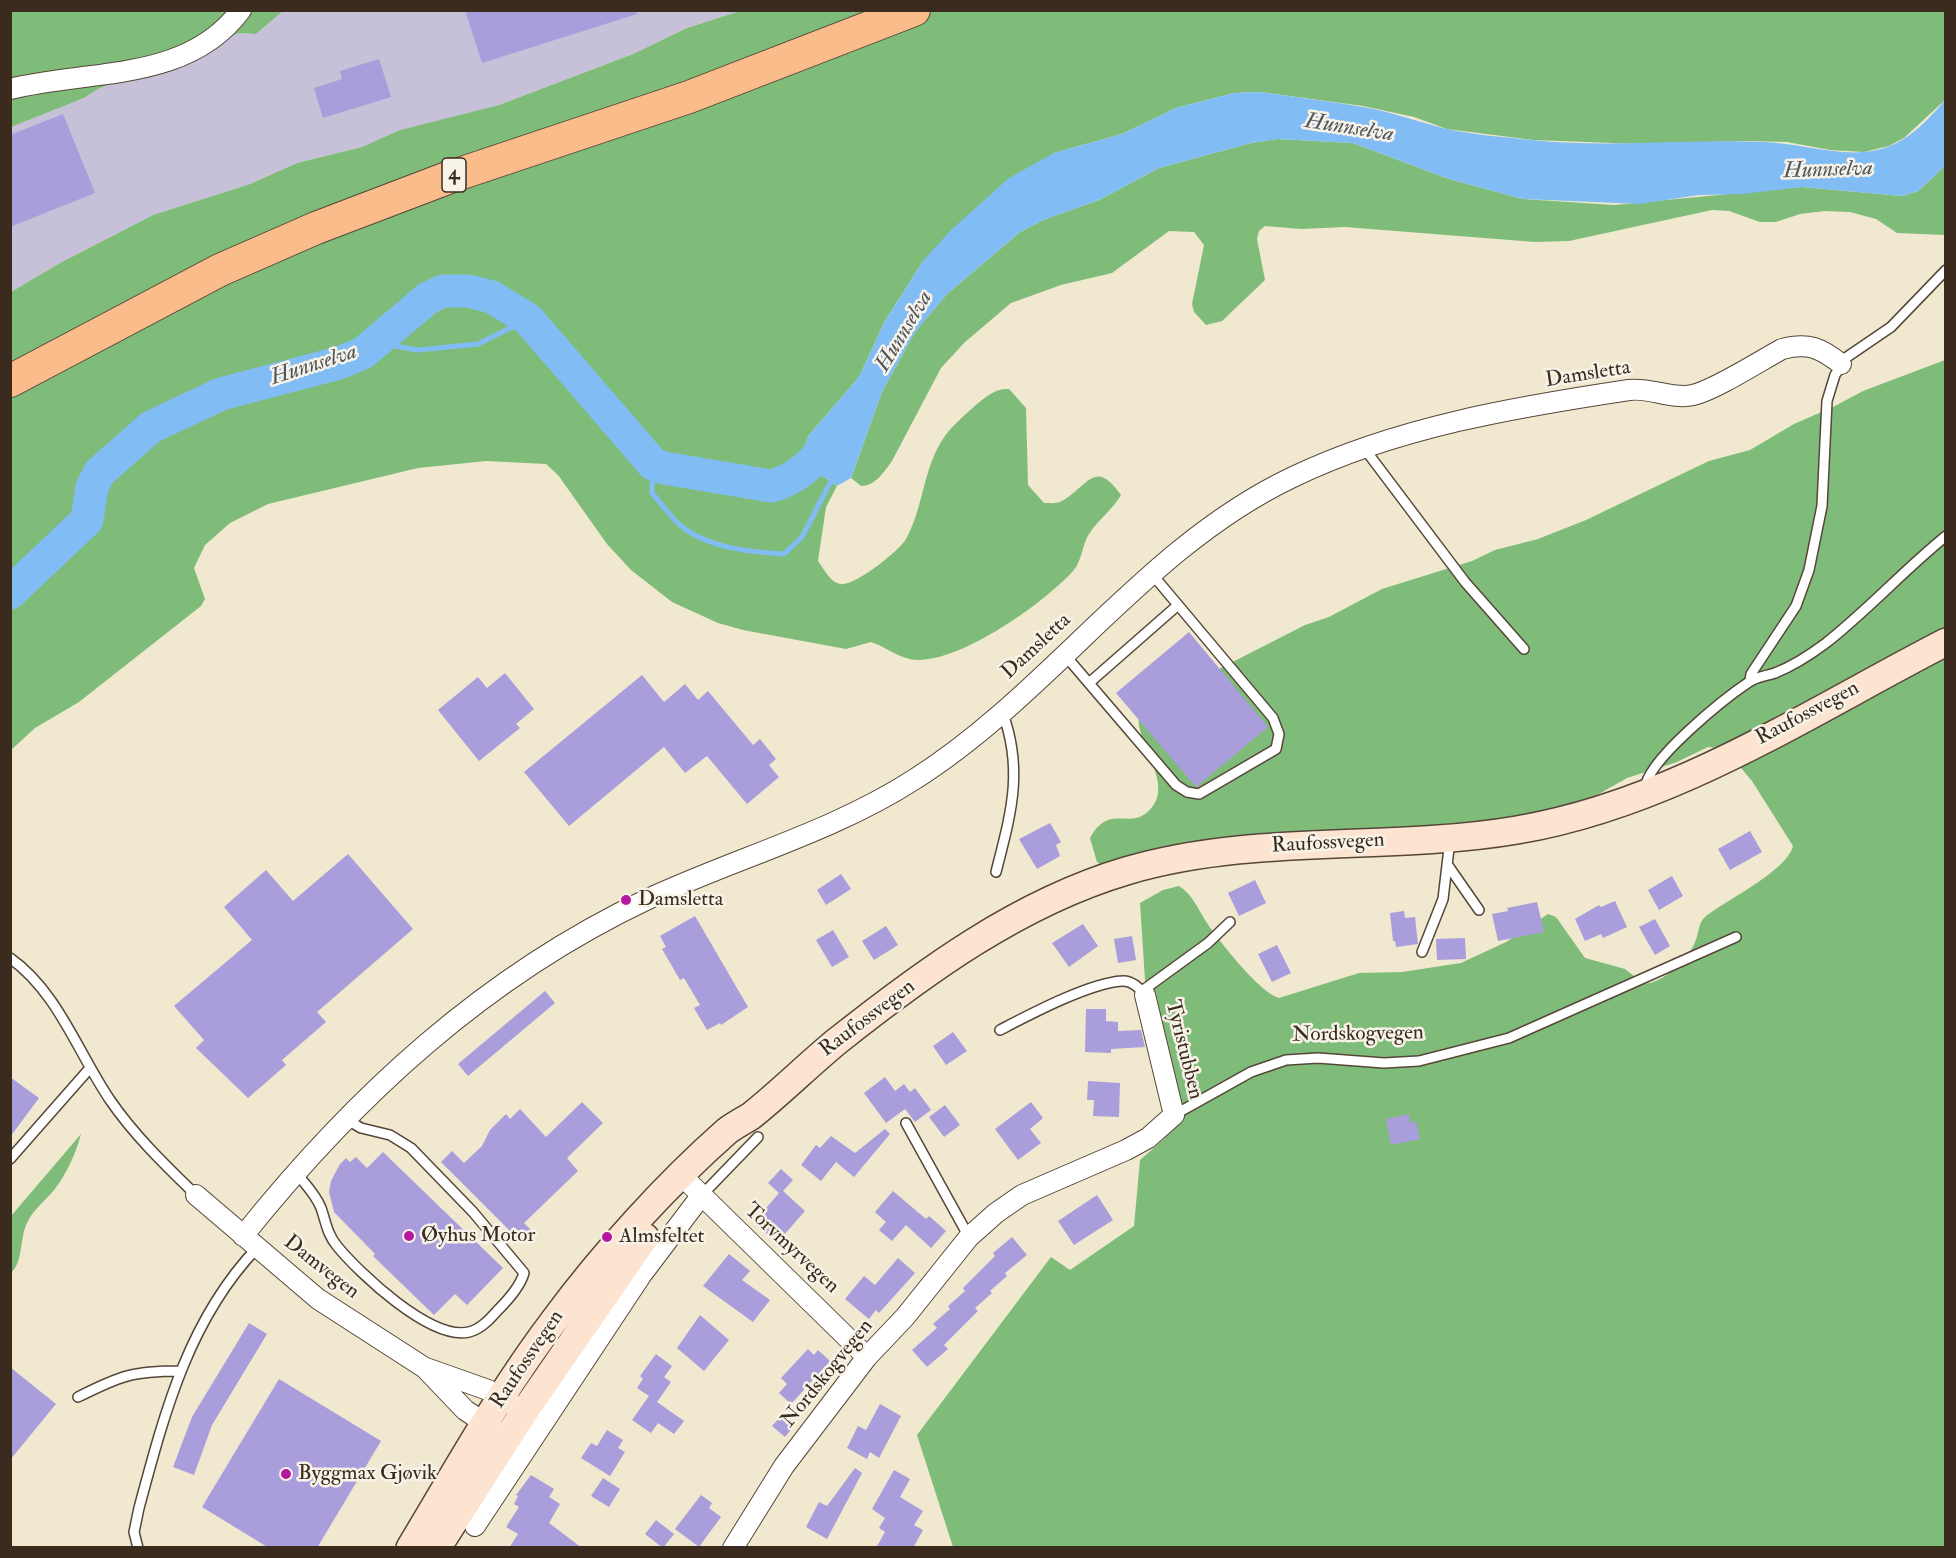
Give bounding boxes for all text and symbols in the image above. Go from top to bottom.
water label: Hunnselva [1303,109,1395,149]
water label: Hunnselva [1783,156,1873,186]
road number: 4 [442,158,466,192]
water label: Hunnselva [871,287,939,377]
water label: Hunnselva [267,340,361,392]
street label: Damsletta [1544,356,1632,394]
street label: Damsletta [997,609,1077,685]
street label: Raufossvegen [1752,676,1864,752]
street label: Raufossvegen [1271,828,1385,860]
place label: Damsletta [638,887,723,913]
marker: Damsletta [619,893,633,907]
street label: Raufossvegen [815,975,921,1063]
street label: Tyristubben [1159,998,1207,1102]
street label: Nordskogvegen [1292,1021,1424,1049]
street label: Torvmyrvegen [738,1199,844,1299]
place label: Øyhus Motor [421,1223,535,1249]
place label: Almsfeltet [619,1224,704,1250]
marker: Øyhus Motor [402,1229,416,1243]
marker: Almsfeltet [600,1230,614,1244]
street label: Damvegen [278,1231,364,1305]
street label: Raufossvegen [486,1306,570,1414]
street label: Nordskogvegen [777,1315,879,1433]
place label: Byggmax Gjøvik [298,1461,437,1487]
marker: Byggmax Gjøvik [279,1467,293,1481]

